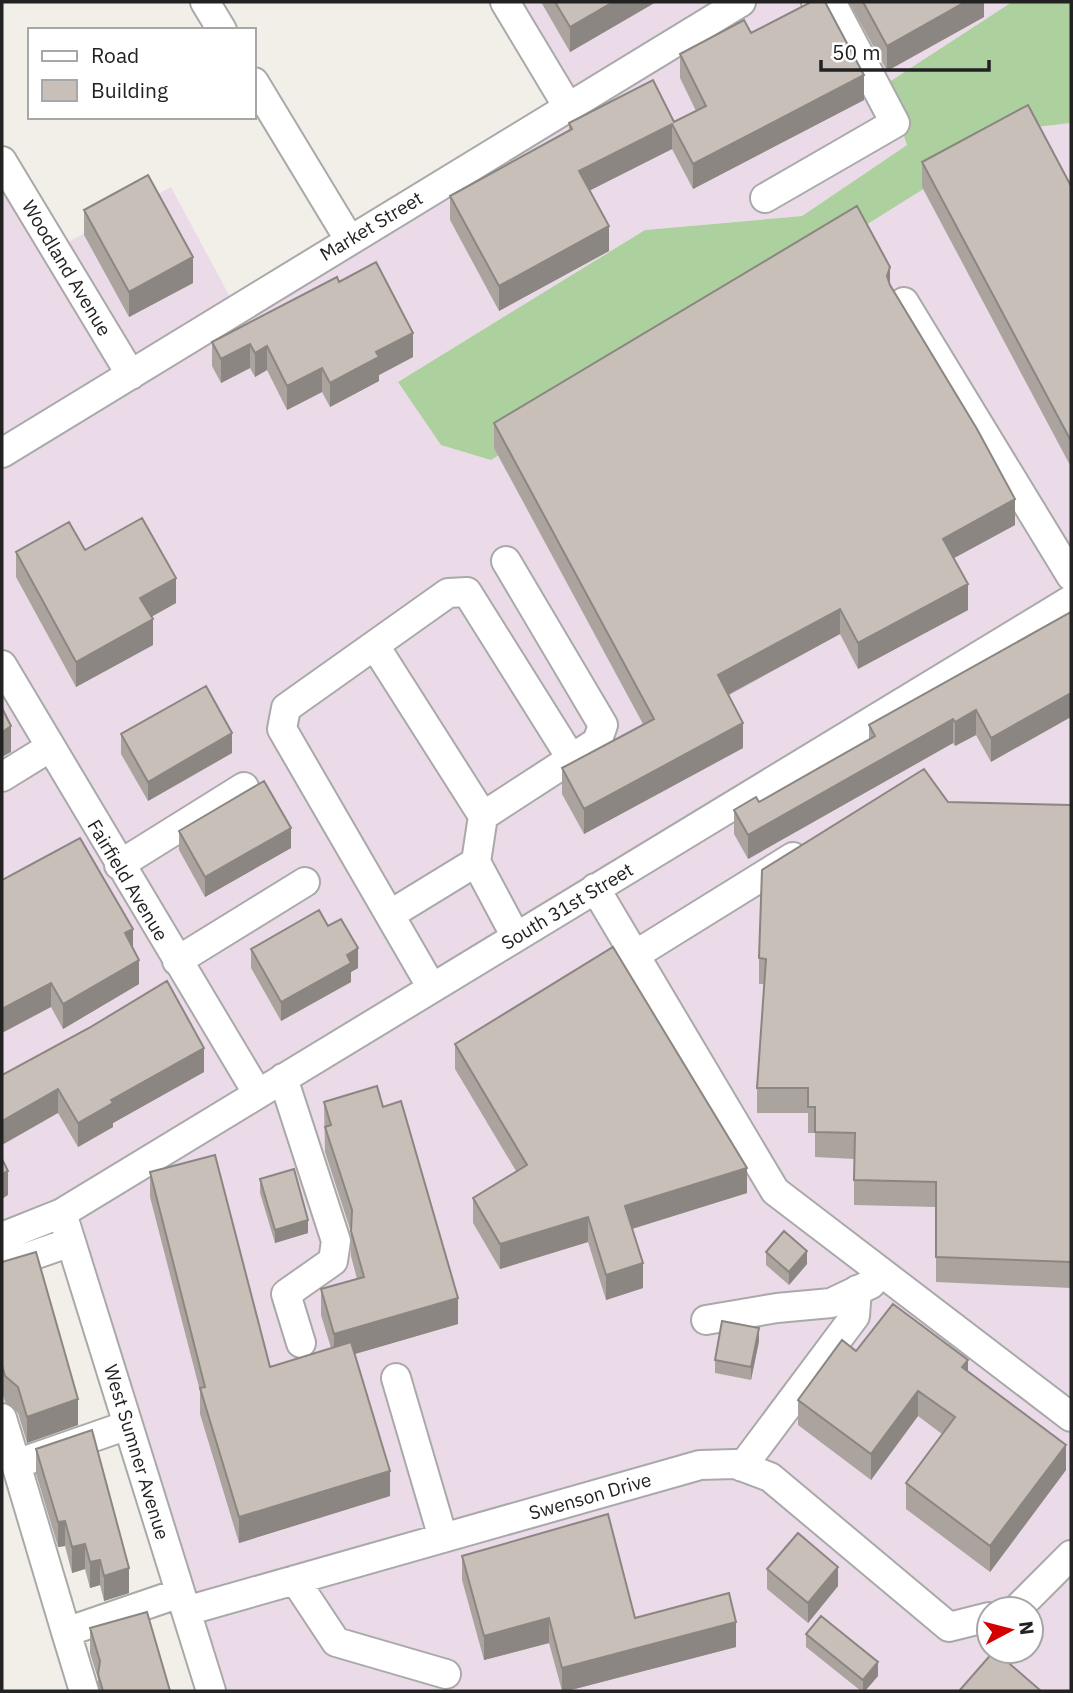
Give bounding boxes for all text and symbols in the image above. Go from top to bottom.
legend [28,28,256,119]
scale bar [821,28,989,72]
text: 50 m [832,38,881,66]
text: Road [91,41,139,69]
text: Building [91,76,168,104]
street label: Market Street [315,186,427,266]
street label: Woodland Avenue [17,196,117,340]
street label: Fairfield Avenue [82,815,174,945]
street label: South 31st Street [497,857,637,955]
street label: West Sumner Avenue [99,1362,175,1542]
street label: Swenson Drive [526,1467,654,1525]
north arrow [975,1595,1045,1665]
text: N [1014,1620,1040,1636]

